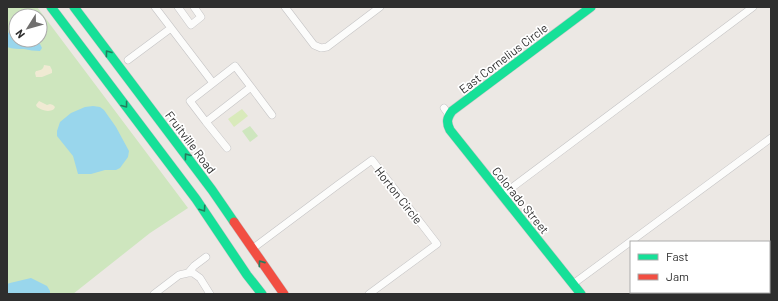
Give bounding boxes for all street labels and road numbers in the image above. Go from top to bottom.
street label: East Cornelius Circle [456,20,550,96]
street label: Fruitville Road [163,108,219,176]
street label: Horton Circle [372,164,426,226]
street label: Colorado Street [490,164,552,236]

